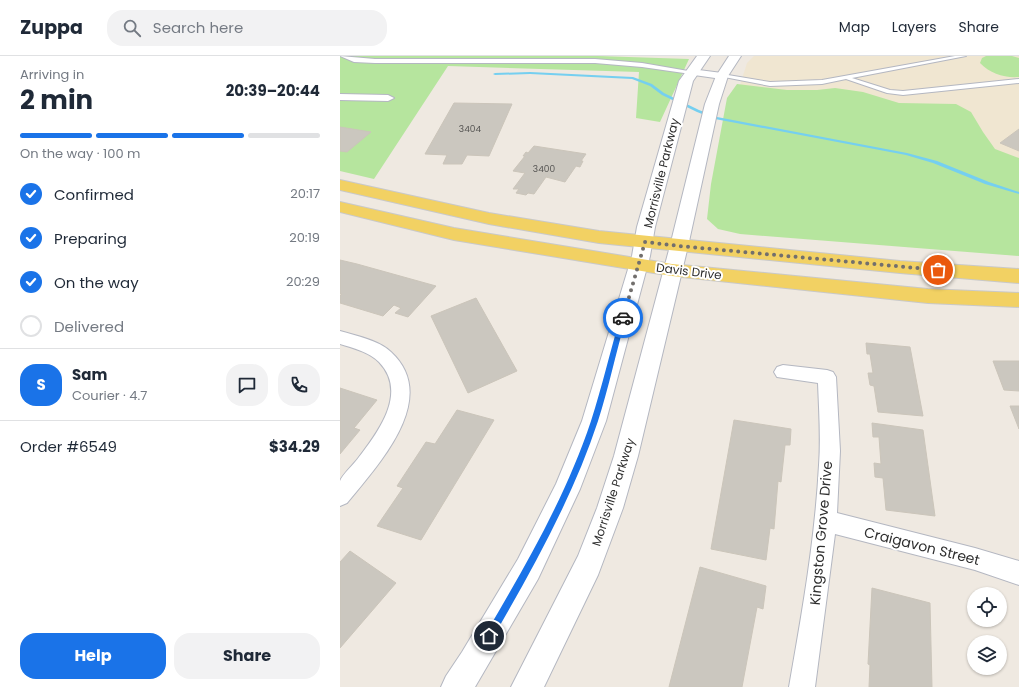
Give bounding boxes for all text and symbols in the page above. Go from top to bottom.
search box [107,10,387,46]
text: Zuppa [20,14,83,41]
icon: search [121,17,143,39]
text: Search here [153,17,243,38]
text: Map [839,17,870,37]
text: Layers [892,17,936,37]
text: Share [958,17,999,37]
text: Arriving in [20,65,84,84]
text: 20:39–20:44 [226,80,320,101]
text: 2 min [20,82,93,118]
street label: Morrisville Parkway [639,116,683,230]
house number: 3404 [459,123,481,135]
text: On the way · 100 m [20,144,140,163]
house number: 3400 [533,163,555,175]
icon: check [20,183,42,205]
text: Confirmed [54,184,134,205]
text: 20:17 [290,184,320,203]
icon: check [20,227,42,249]
text: Preparing [54,228,127,249]
text: 20:19 [289,228,320,247]
pin [921,253,955,287]
street label: Davis Drive [655,259,723,283]
icon: bag [927,259,949,281]
icon: check [20,271,42,293]
text: On the way [54,272,139,293]
text: 20:29 [286,272,320,291]
courier [603,298,643,338]
icon: car [612,307,634,329]
text: Delivered [54,316,124,337]
text: Sam [72,364,107,385]
button: chat [226,364,268,406]
button: phone [278,364,320,406]
text: S [36,374,46,395]
text: Courier · 4.7 [72,386,147,405]
street label: Morrisville Parkway [587,435,639,548]
text: Order #6549 [20,436,117,457]
text: $34.29 [269,436,320,457]
street label: Kingston Grove Drive [805,460,837,606]
street label: Craigavon Street [862,522,982,570]
map controls [967,587,1007,675]
button: locate [967,587,1007,627]
pin [472,619,506,653]
icon: home [478,625,500,647]
button: Help [20,633,166,679]
button: Share [174,633,320,679]
button: layers [967,635,1007,675]

